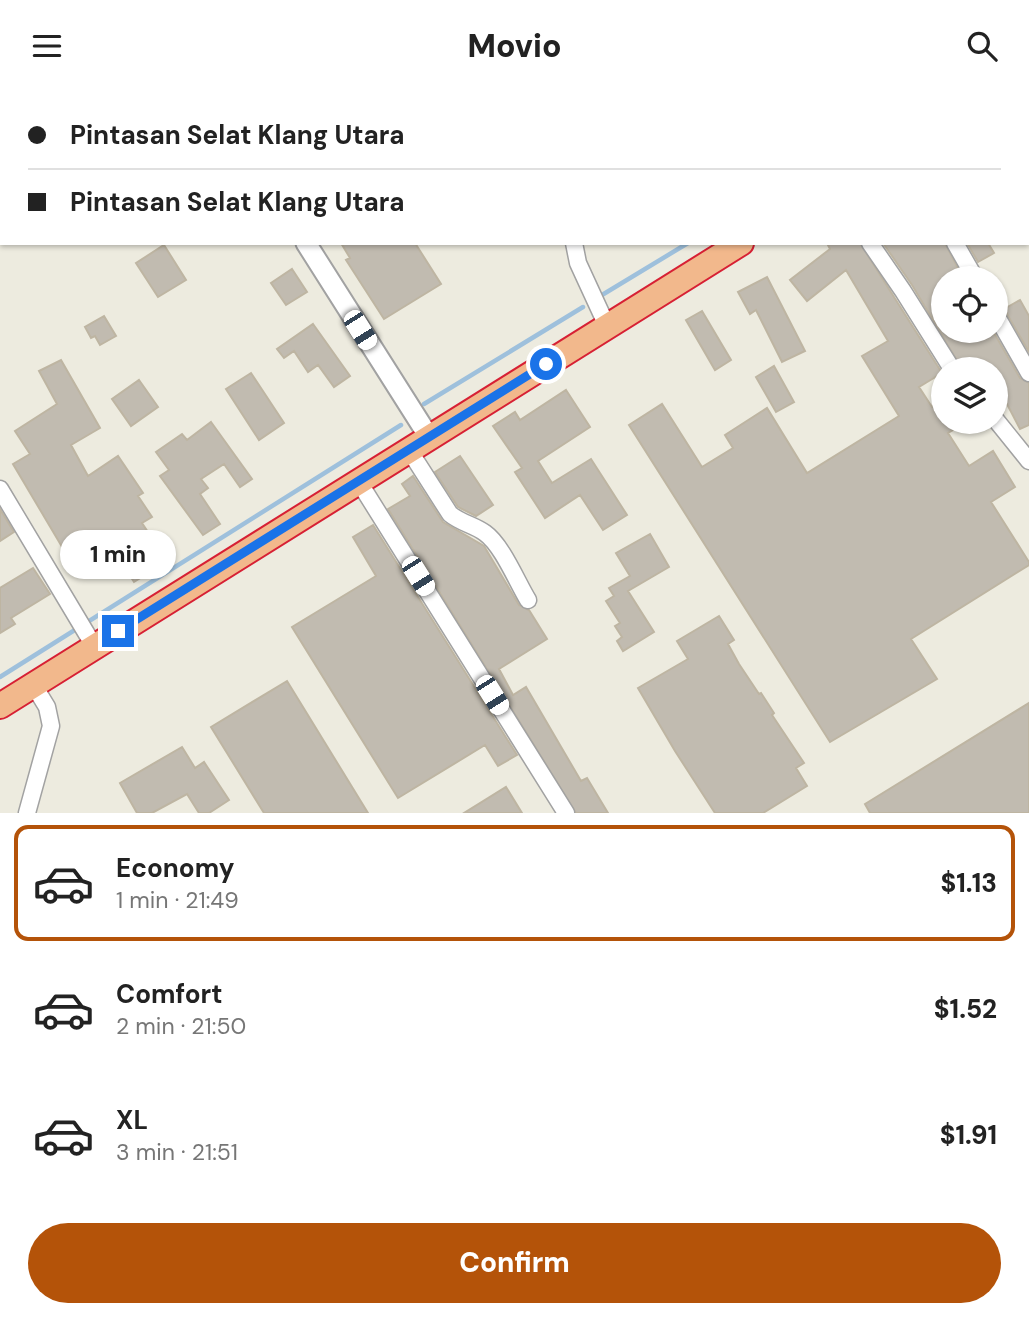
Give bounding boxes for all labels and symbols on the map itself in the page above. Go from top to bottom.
car [340,307,381,353]
route start [530,348,562,380]
callout: 1 min [60,529,176,579]
car [398,553,439,599]
route end [102,615,134,647]
car [472,672,513,718]

